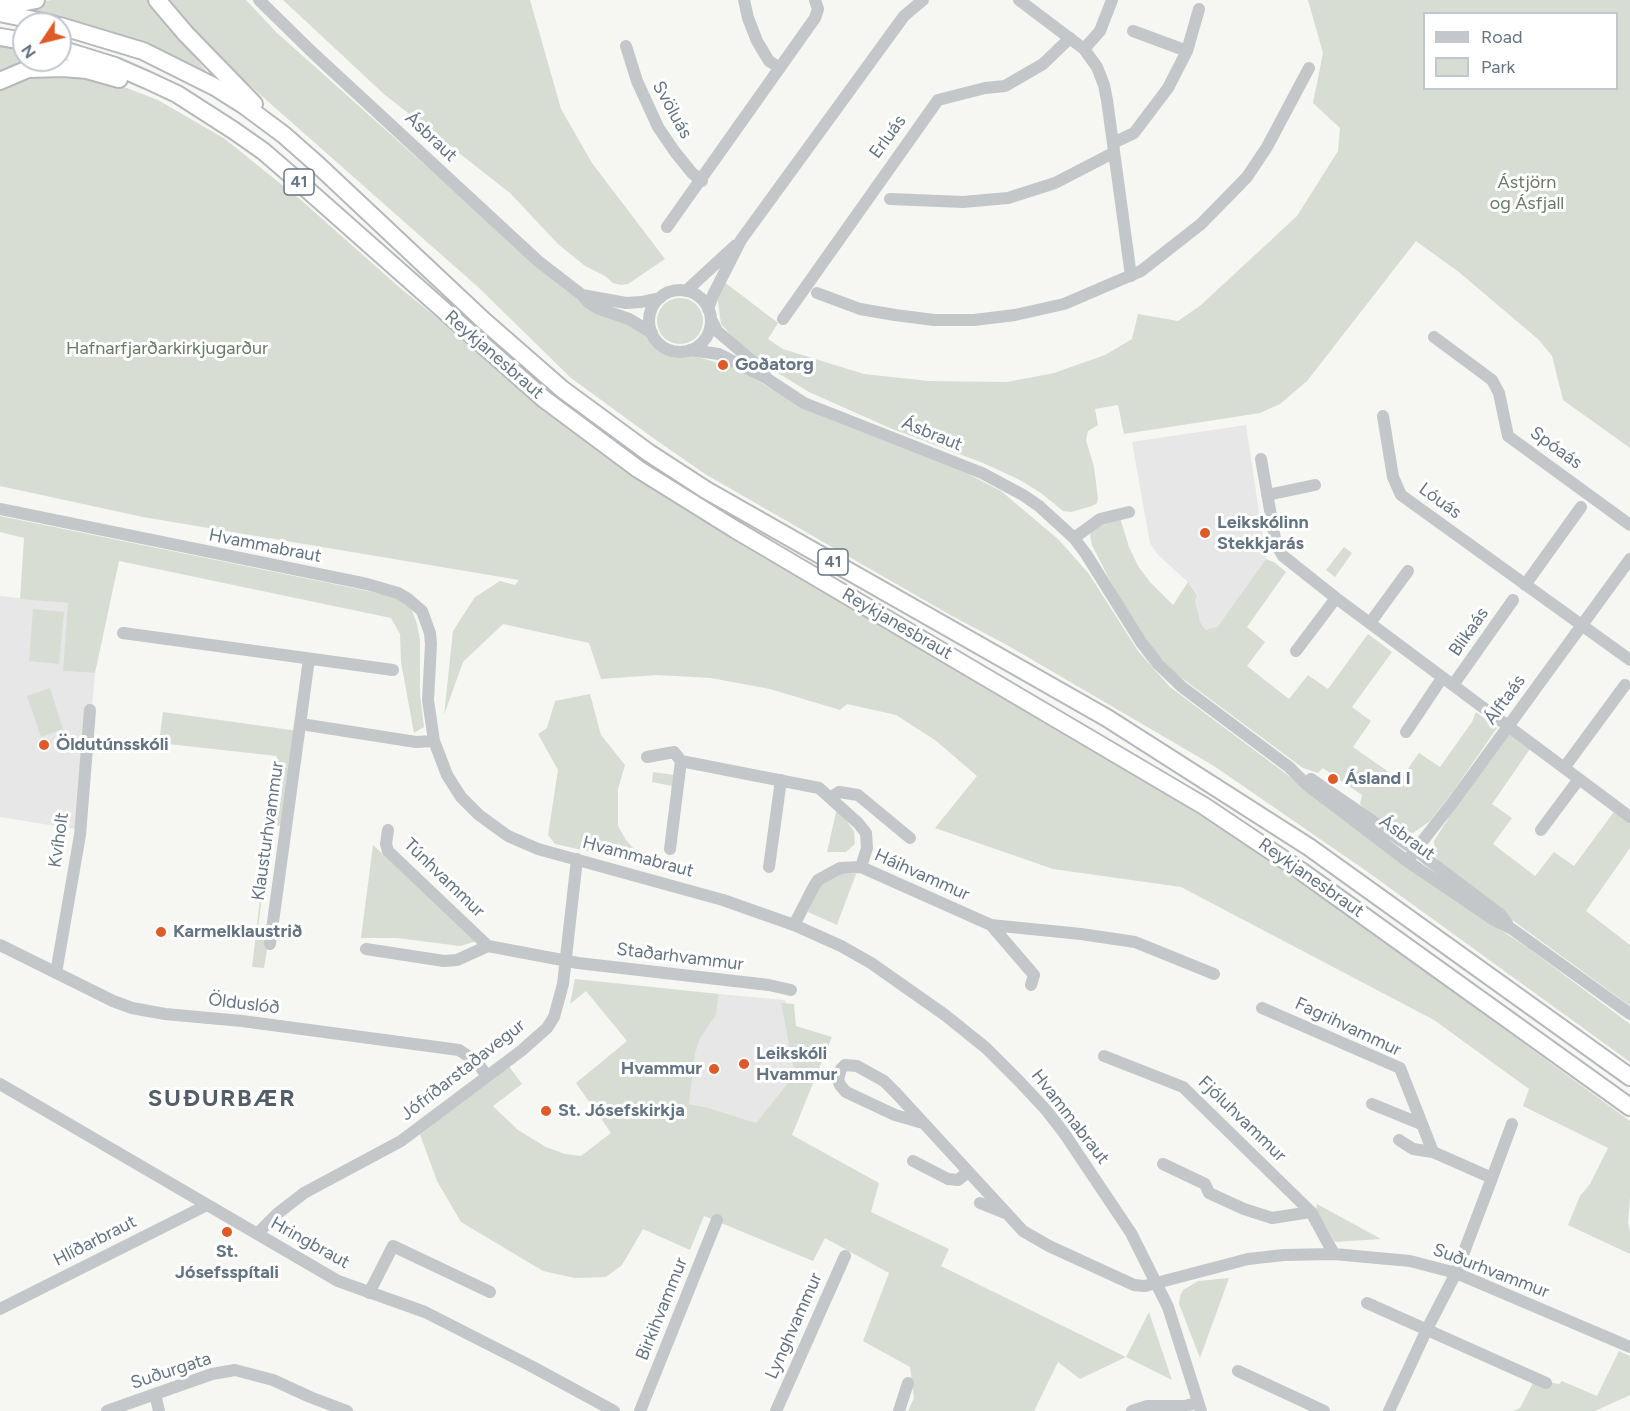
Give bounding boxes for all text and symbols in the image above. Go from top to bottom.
north arrow [12,12,72,72]
legend [1423,12,1618,90]
text: Road [1481,26,1522,48]
text: N [17,41,40,62]
text: Park [1481,56,1515,78]
street label: Svöluás [647,78,697,142]
street label: Ásbraut [401,108,461,166]
street label: Erluás [865,111,911,163]
road number: 41 [284,169,314,195]
park label: Ástjörn og Ásfjall [1490,172,1564,214]
street label: Reykjanesbraut [440,306,548,404]
park label: Hafnarfjarðarkirkjugarður [66,338,268,360]
place label: Goðatorg [735,354,814,376]
marker: Goðatorg [716,358,730,372]
street label: Ásbraut [899,412,965,456]
street label: Spóaás [1526,422,1586,474]
street label: Lóuás [1414,478,1466,524]
place label: Leikskólinn Stekkjarás [1217,512,1309,554]
street label: Hvammabraut [207,524,323,568]
marker: Leikskólinn Stekkjarás [1198,526,1212,540]
road number: 41 [818,549,848,575]
street label: Reykjanesbraut [838,584,956,664]
street label: Blikaás [1445,604,1493,660]
street label: Álftaás [1480,671,1530,729]
place label: Öldutúnsskóli [56,734,169,756]
marker: Öldutúnsskóli [37,738,51,752]
street label: Klausturhvammur [248,760,288,902]
place label: Ásland I [1345,768,1411,790]
marker: Ásland I [1326,772,1340,786]
street label: Kvíholt [44,811,74,869]
street label: Ásbraut [1375,811,1439,865]
street label: Hvammabraut [580,832,696,882]
street label: Túnhvammur [399,834,489,922]
street label: Reykjanesbraut [1254,834,1368,922]
street label: Háihvammur [871,844,973,906]
place label: Karmelklaustrið [173,921,302,943]
marker: Karmelklaustrið [154,925,168,939]
street label: Staðarhvammur [615,938,745,976]
street label: Ölduslóð [207,989,281,1019]
street label: Fagrihvammur [1291,993,1405,1061]
street label: Jófríðarstaðavegur [396,1015,530,1125]
place label: Leikskóli Hvammur [756,1043,837,1086]
marker: Leikskóli Hvammur [737,1057,751,1071]
place label: Hvammur [621,1058,702,1080]
marker: Hvammur [707,1062,721,1076]
street label: Hvammabraut [1026,1065,1114,1169]
street label: Fjóluhvammur [1193,1072,1291,1166]
district label: SUÐURBÆR [148,1085,296,1113]
place label: St. Jósefskirkja [558,1100,685,1122]
marker: St. Jósefskirkja [539,1104,553,1118]
street label: Hlíðarbraut [50,1211,140,1271]
street label: Hringbraut [267,1212,353,1274]
marker: St. Jósefsspítali [220,1225,234,1239]
street label: Suðurhvammur [1430,1239,1552,1303]
place label: St. Jósefsspítali [175,1241,279,1284]
street label: Birkihvammur [632,1254,692,1364]
street label: Lynghvammur [761,1269,827,1383]
street label: Suðurgata [128,1348,214,1394]

